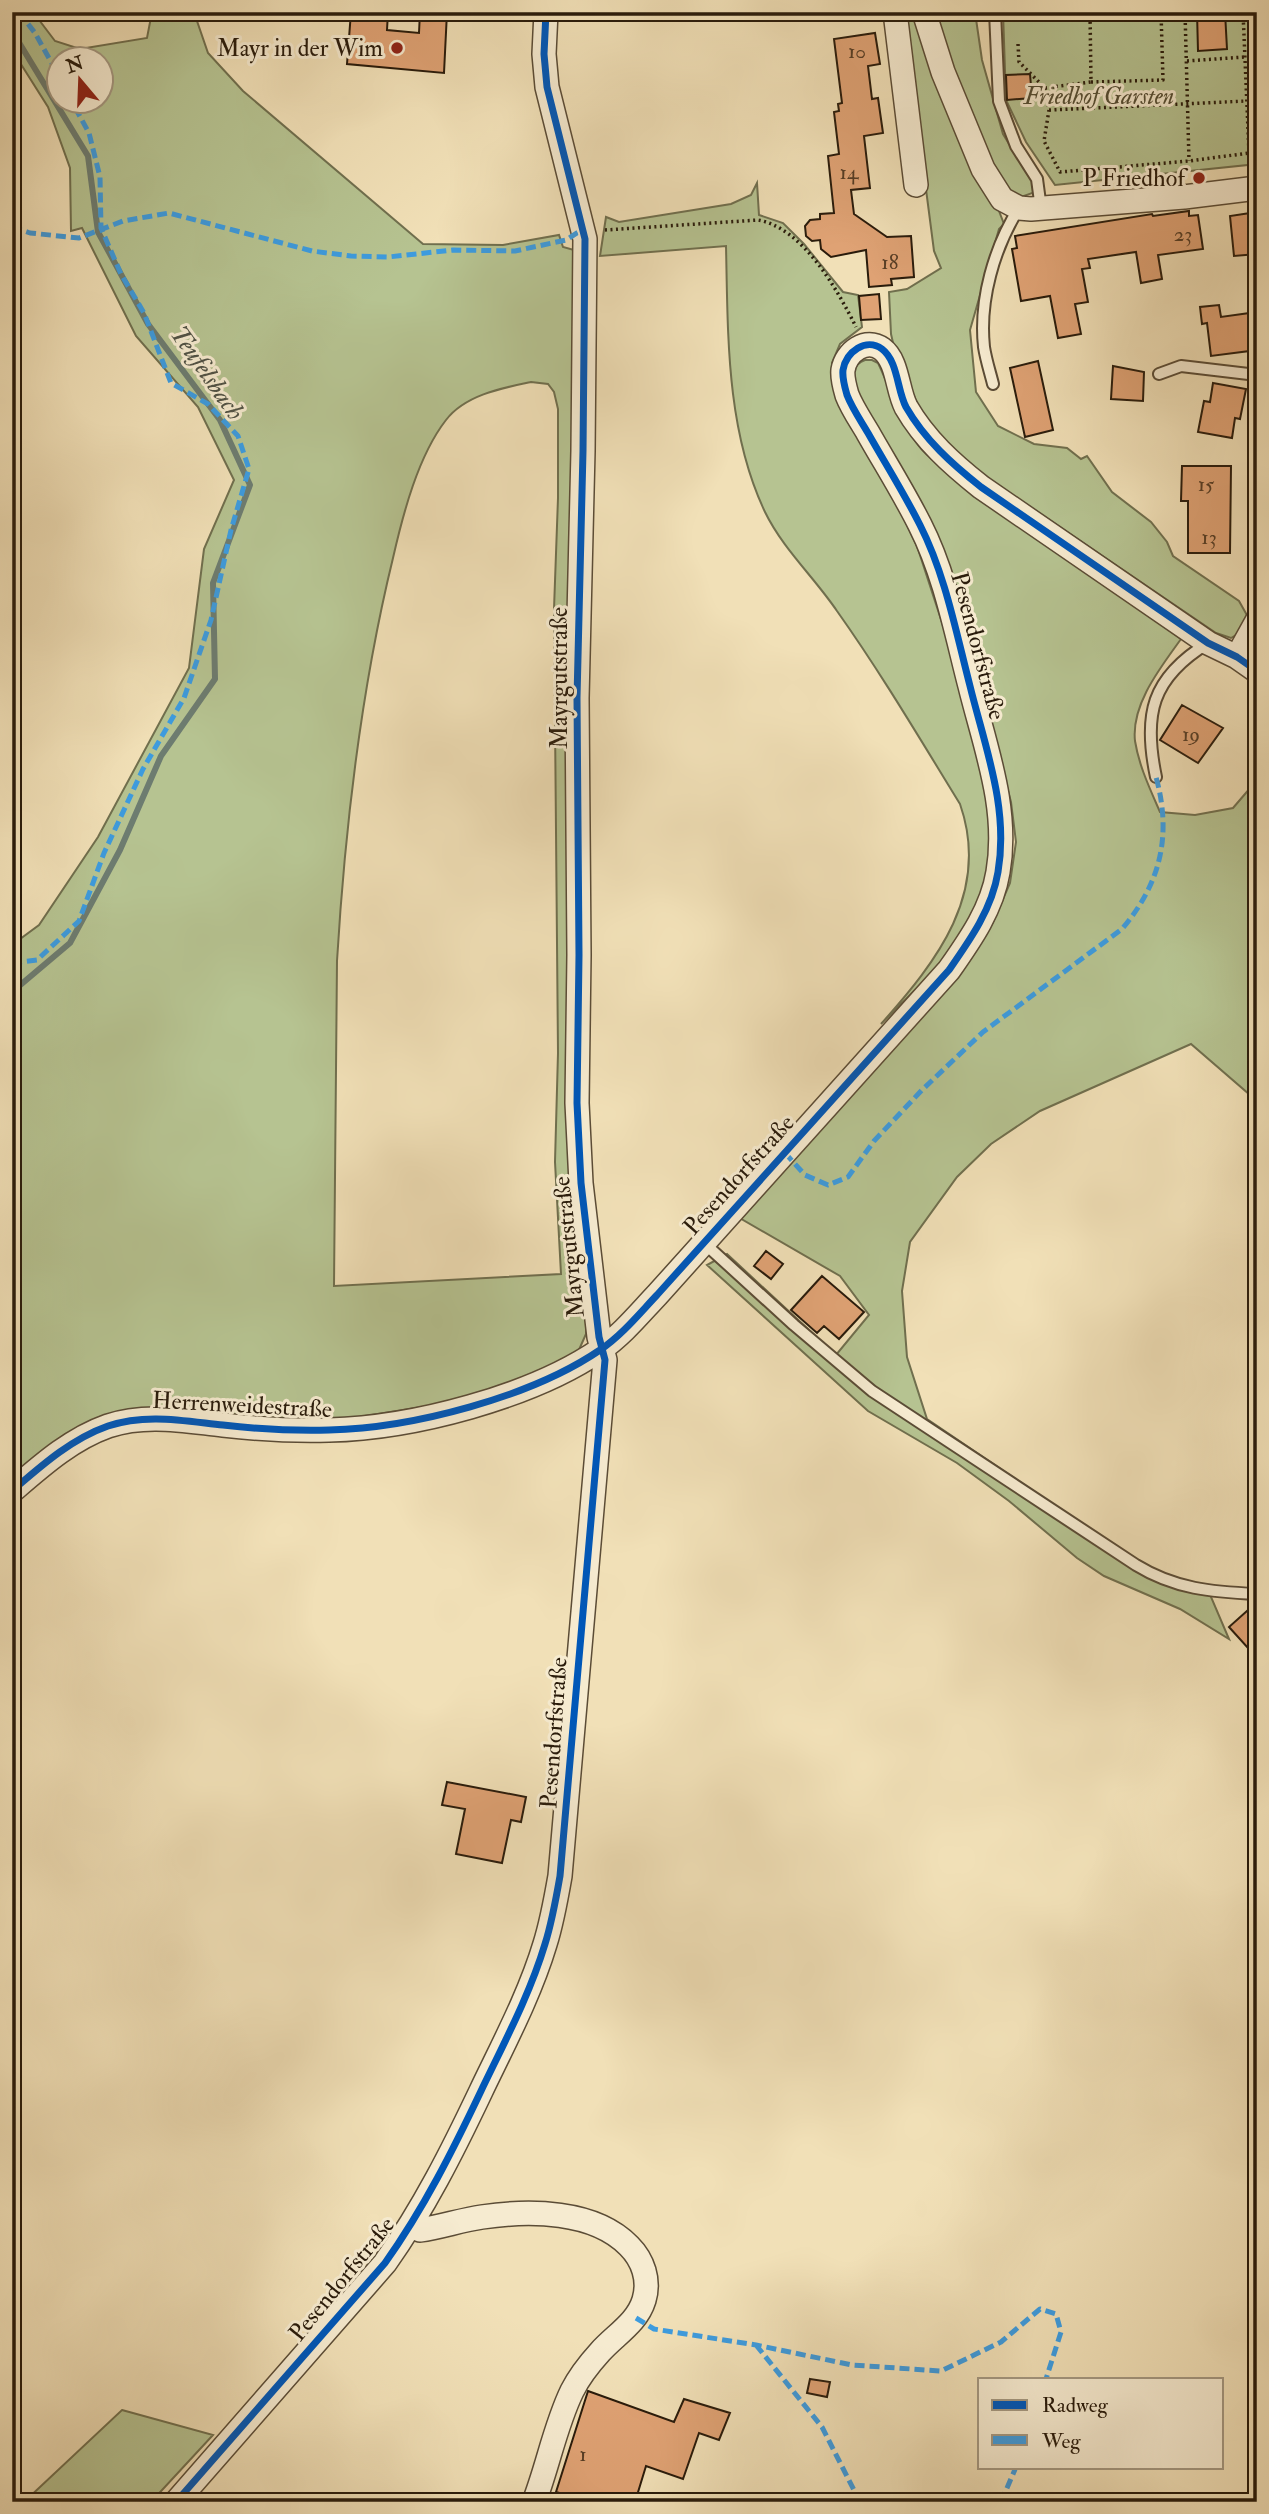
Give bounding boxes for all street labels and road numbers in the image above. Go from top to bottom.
street label: Pesendorfstraße [943,569,1013,723]
street label: Mayrgutstraße [544,607,575,749]
street label: Pesendorfstraße [677,1108,801,1242]
street label: Mayrgutstraße [546,1175,592,1319]
street label: Herrenweidestraße [151,1385,333,1425]
street label: Pesendorfstraße [533,1656,575,1810]
street label: Pesendorfstraße [282,2210,402,2348]

